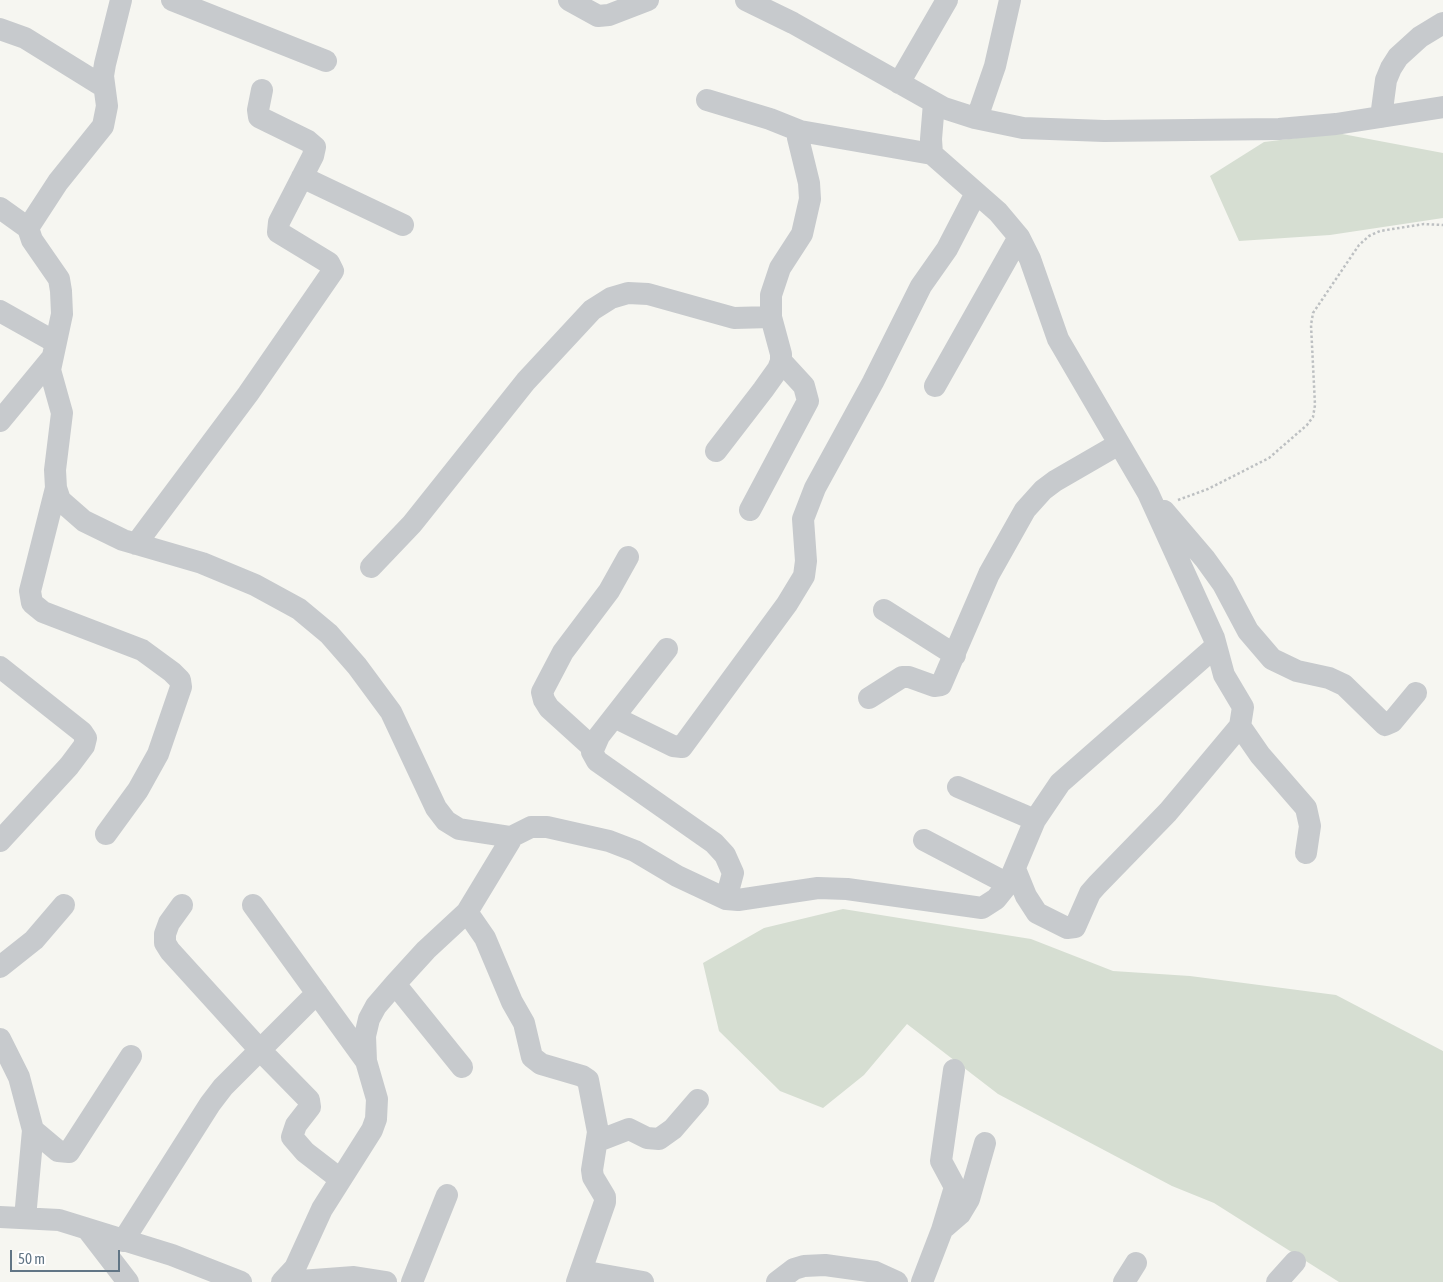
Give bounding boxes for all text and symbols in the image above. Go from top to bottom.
scale bar [12,1240,122,1272]
text: 50 m [18,1250,45,1267]

